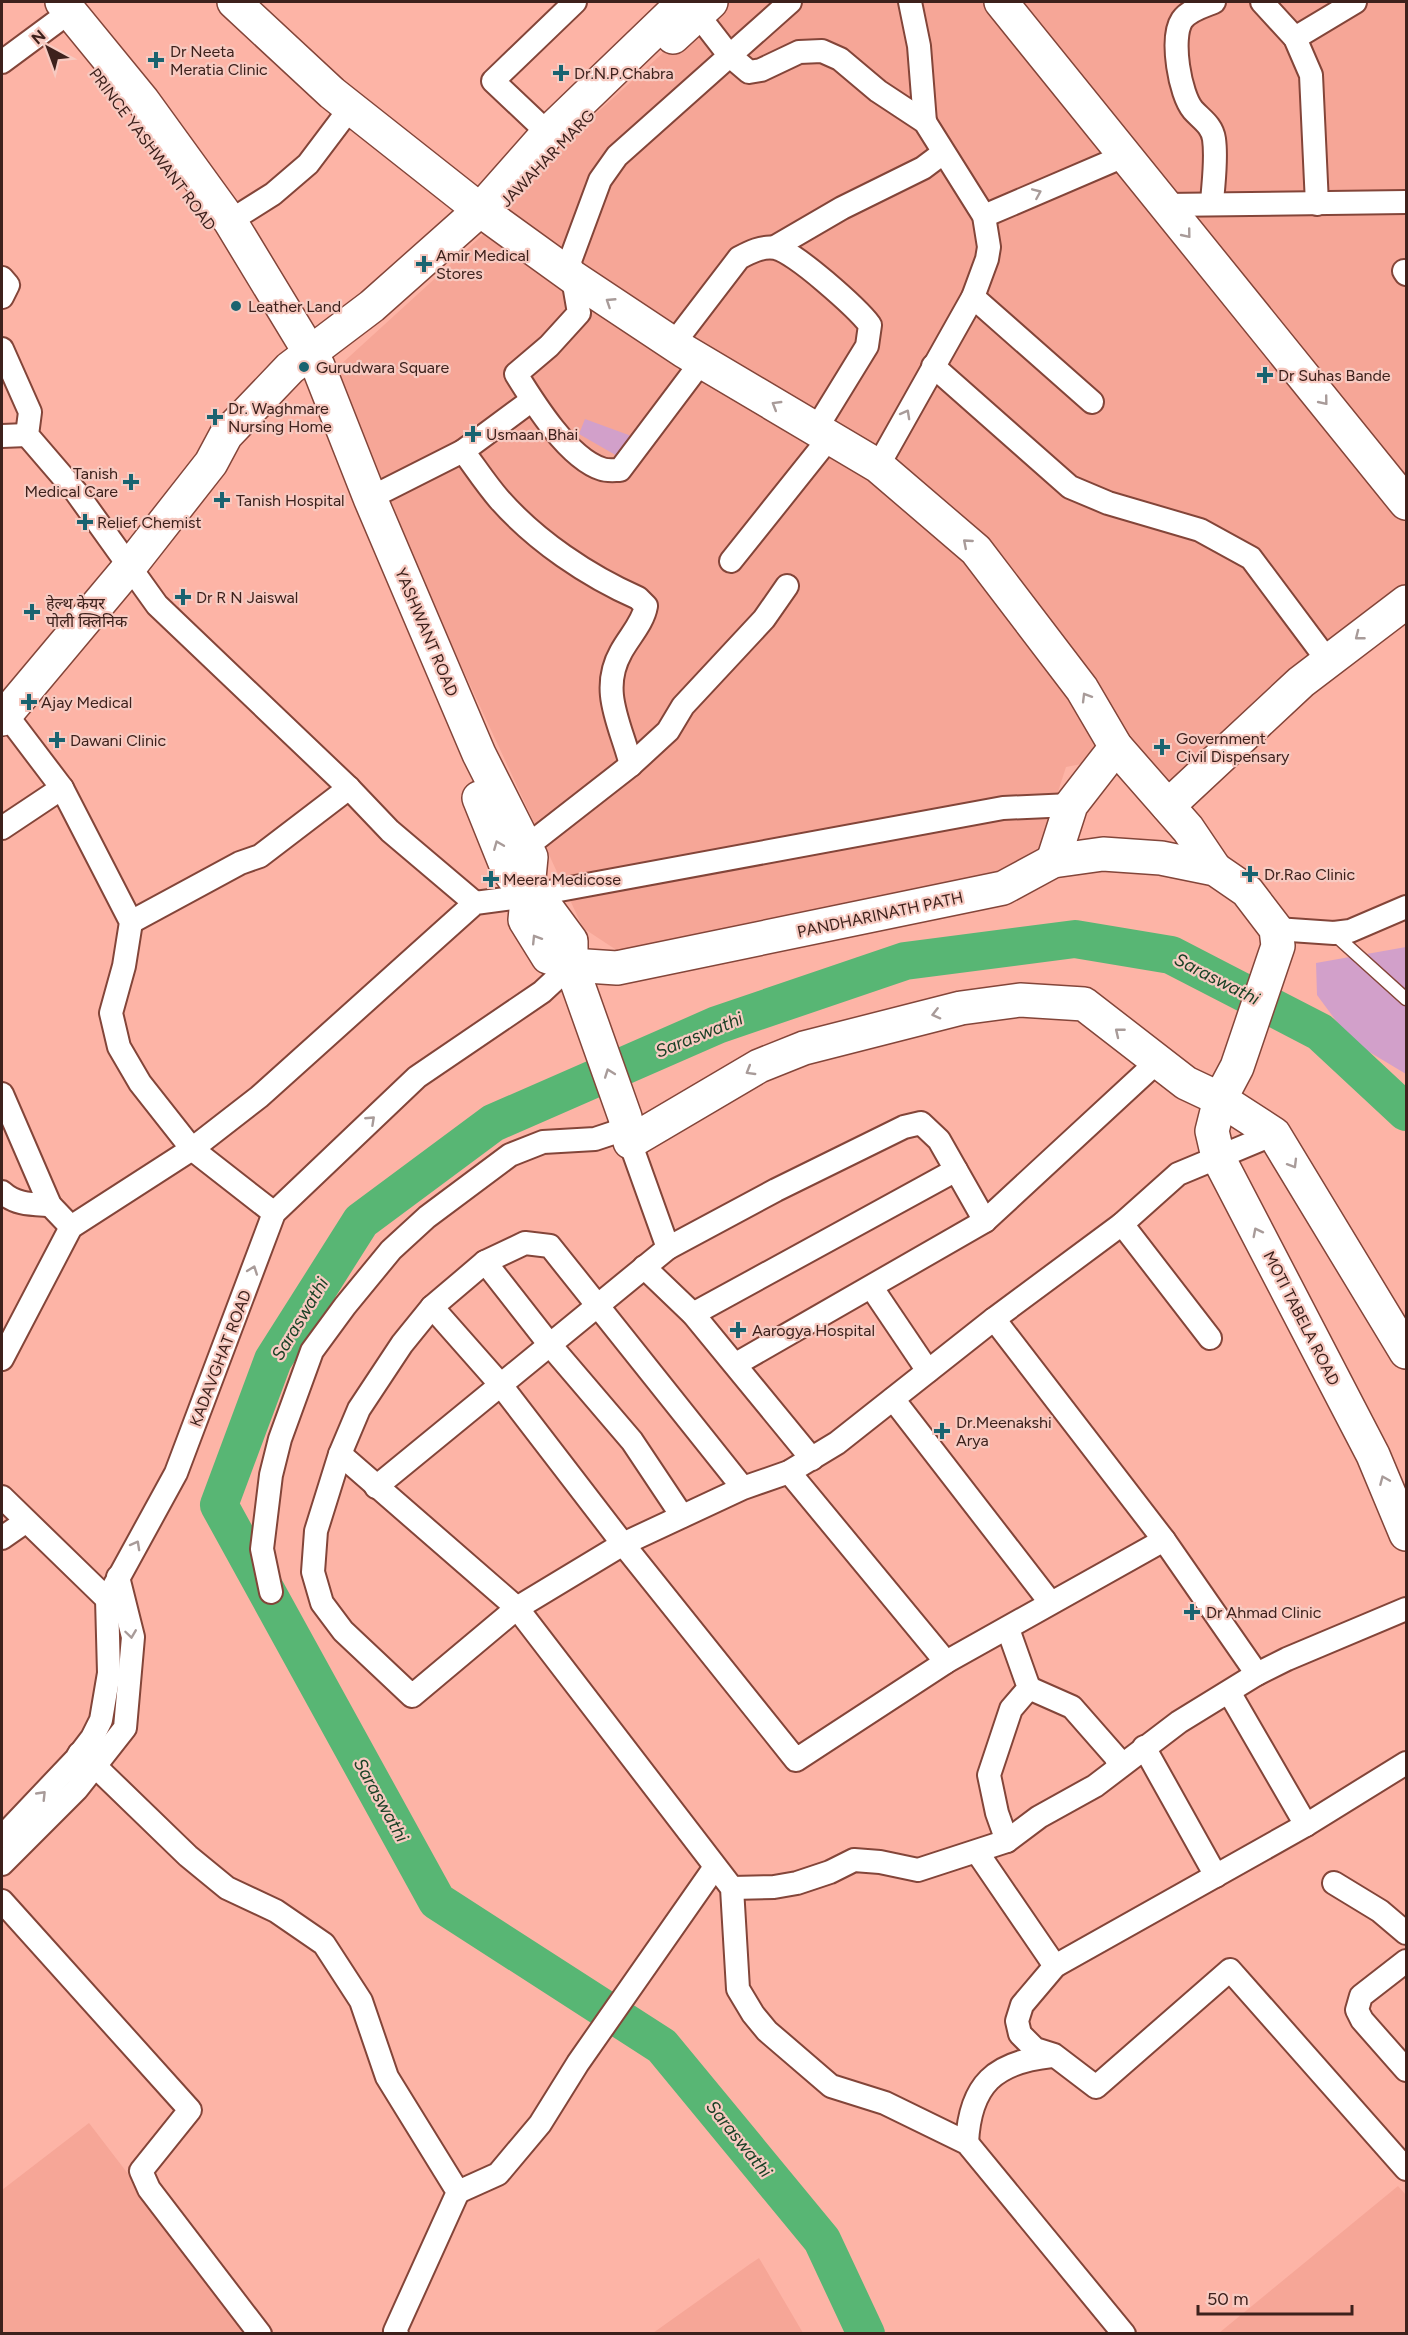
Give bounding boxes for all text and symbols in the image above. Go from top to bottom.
north arrow [18,18,78,78]
text: N [28,26,49,48]
place label: Dr Neeta Meratia Clinic [170,42,268,79]
marker: Dr Neeta Meratia Clinic [147,51,165,69]
street label: PRINCE YASHWANT ROAD [85,64,220,234]
marker: Dr.N.P.Chabra [552,64,570,82]
place label: Dr.N.P.Chabra [574,64,674,83]
street label: JAWAHAR MARG [496,106,598,211]
one-way arrow [1031,188,1042,200]
one-way arrow [1180,227,1191,238]
place label: Amir Medical Stores [436,246,529,283]
marker: Amir Medical Stores [417,257,431,271]
place label: Leather Land [248,297,341,316]
one-way arrow [606,298,617,309]
marker: Leather Land [229,299,243,313]
place label: Gurudwara Square [316,358,449,377]
marker: Gurudwara Square [297,360,311,374]
marker: Dr Suhas Bande [1256,366,1274,384]
place label: Dr Suhas Bande [1278,366,1391,385]
one-way arrow [1316,395,1327,406]
place label: Dr. Waghmare Nursing Home [228,399,332,436]
one-way arrow [772,401,782,412]
marker: Dr. Waghmare Nursing Home [206,408,224,426]
one-way arrow [899,410,911,421]
marker: Usmaan Bhai [464,425,482,443]
place label: Usmaan Bhai [486,425,578,444]
place label: Tanish Medical Care [25,464,118,501]
marker: Tanish Medical Care [122,473,140,491]
marker: Tanish Hospital [213,491,231,509]
place label: Tanish Hospital [236,491,345,510]
place label: Relief Chemist [97,513,202,532]
marker: Relief Chemist [78,515,92,529]
one-way arrow [963,539,974,550]
street label: YASHWANT ROAD [391,565,462,699]
marker: Dr R N Jaiswal [174,588,192,606]
place label: Dr R N Jaiswal [196,588,298,607]
place label: हेल्थ केयर पोली क्लिनिक [46,594,128,631]
marker: हेल्थ केयर पोली क्लिनिक [23,603,41,621]
one-way arrow [1355,628,1366,639]
place label: Ajay Medical [41,693,132,712]
one-way arrow [1082,693,1094,703]
marker: Ajay Medical [22,695,36,709]
place label: Government Civil Dispensary [1176,729,1290,766]
marker: Dawani Clinic [48,731,66,749]
place label: Dawani Clinic [70,731,167,750]
marker: Government Civil Dispensary [1153,738,1171,756]
one-way arrow [493,841,505,852]
marker: Dr.Rao Clinic [1241,865,1259,883]
place label: Dr.Rao Clinic [1264,865,1356,884]
place label: Meera Medicose [503,870,621,889]
marker: Meera Medicose [484,872,498,886]
street label: PANDHARINATH PATH [795,888,965,941]
one-way arrow [532,935,543,946]
water label: Saraswathi [1171,948,1264,1010]
water label: Saraswathi [652,1007,747,1063]
one-way arrow [931,1007,941,1019]
one-way arrow [1115,1028,1126,1039]
one-way arrow [746,1064,756,1075]
one-way arrow [603,1068,616,1079]
one-way arrow [364,1117,375,1128]
one-way arrow [1285,1158,1297,1168]
one-way arrow [1253,1228,1264,1238]
street label: MOTI TABELA ROAD [1259,1248,1344,1389]
one-way arrow [246,1265,258,1276]
water label: Saraswathi [267,1273,334,1364]
street label: KADAVGHAT ROAD [186,1287,255,1429]
marker: Aarogya Hospital [729,1321,747,1339]
place label: Aarogya Hospital [752,1321,875,1340]
place label: Dr.Meenakshi Arya [956,1413,1052,1450]
marker: Dr.Meenakshi Arya [933,1422,951,1440]
one-way arrow [1379,1476,1391,1487]
one-way arrow [129,1541,140,1552]
marker: Dr Ahmad Clinic [1183,1603,1201,1621]
place label: Dr Ahmad Clinic [1206,1603,1322,1622]
one-way arrow [124,1630,137,1639]
water label: Saraswathi [349,1754,413,1846]
one-way arrow [35,1791,46,1801]
water label: Saraswathi [701,2096,777,2182]
scale bar [1198,2278,1352,2316]
text: 50 m [1207,2288,1249,2310]

